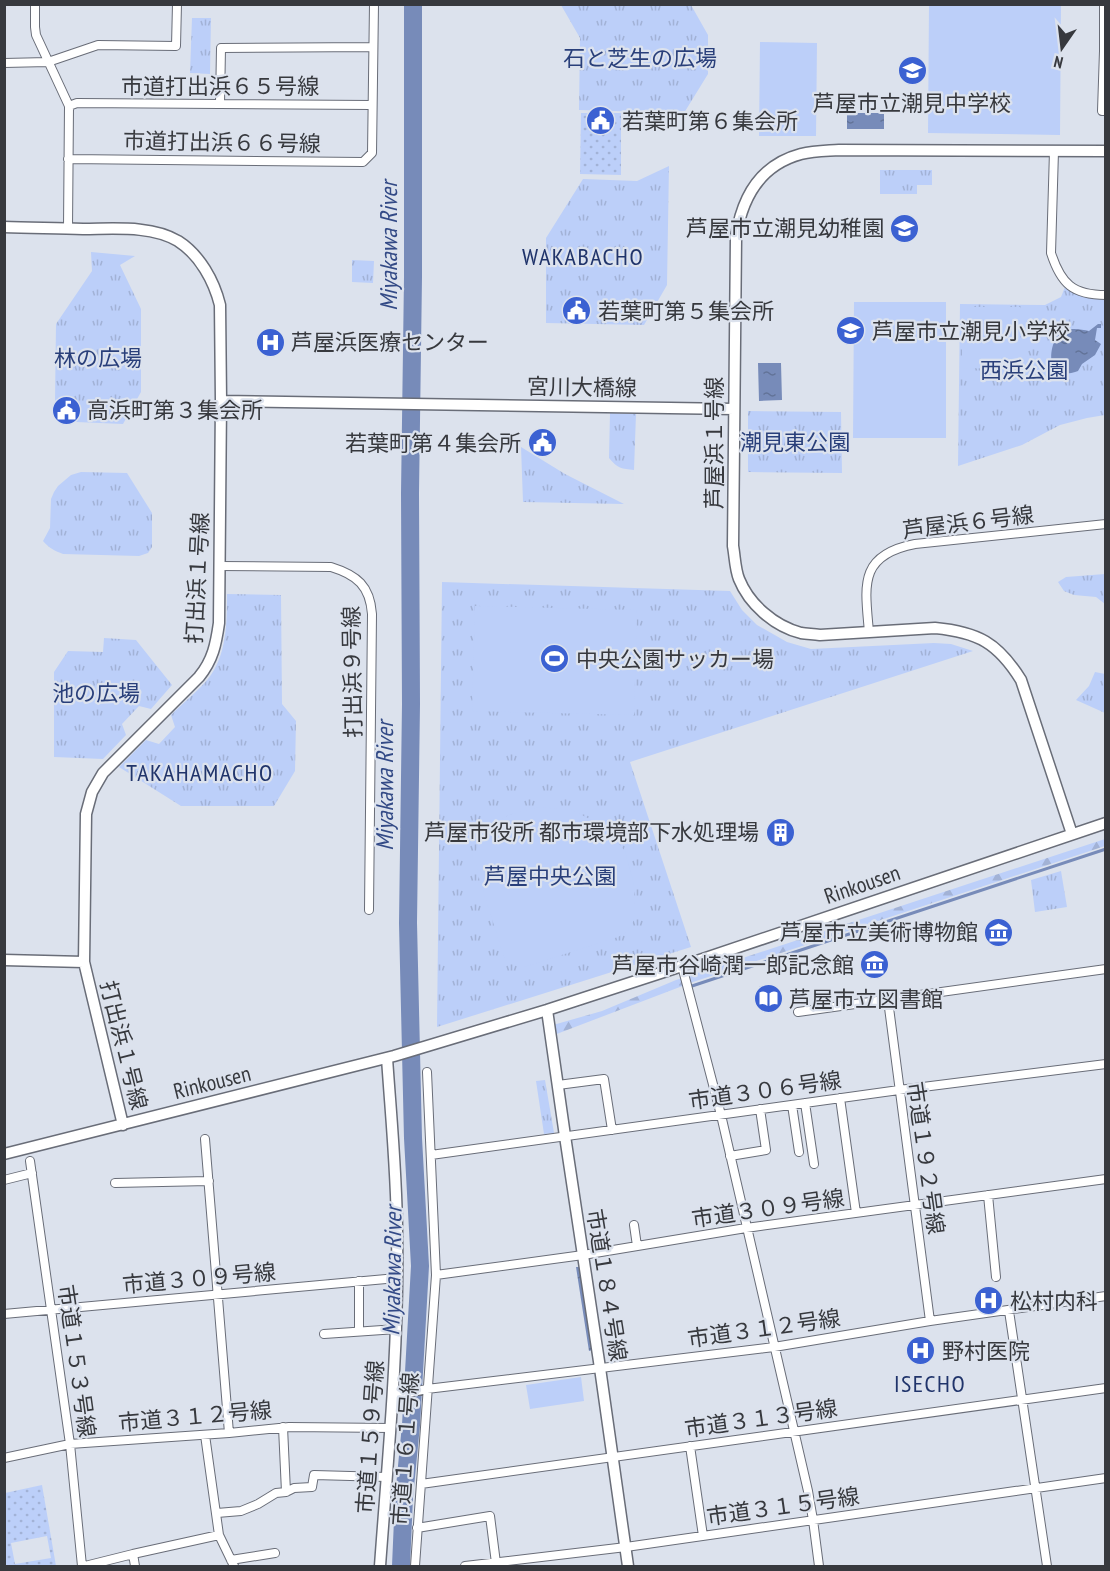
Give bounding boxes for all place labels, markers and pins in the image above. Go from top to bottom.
school or university icon: 芦屋市立潮見中学校 [896,55,928,87]
place label: 芦屋市立潮見中学校 [813,89,1011,117]
public building icon: 若葉町第６集会所 [585,105,617,137]
place label: 若葉町第６集会所 [622,107,798,135]
school or university icon: 芦屋市立潮見幼稚園 [889,212,921,244]
place label: 芦屋市立潮見幼稚園 [686,214,884,242]
public building icon: 若葉町第５集会所 [561,295,593,327]
place label: 若葉町第５集会所 [598,297,774,325]
school or university icon: 芦屋市立潮見小学校 [835,315,867,347]
place label: 芦屋市立潮見小学校 [872,317,1070,345]
hospital icon: 芦屋浜医療センター [254,326,286,358]
place label: 芦屋浜医療センター [291,328,489,356]
public building icon: 高浜町第３集会所 [50,394,82,426]
place label: 高浜町第３集会所 [87,396,263,424]
public building icon: 若葉町第４集会所 [526,427,558,459]
place label: 若葉町第４集会所 [345,429,521,457]
sports icon: 中央公園サッカー場 [539,643,571,675]
place label: 中央公園サッカー場 [576,645,774,673]
building icon: 芦屋市役所 都市環境部下水処理場 [764,816,796,848]
place label: 芦屋市役所 都市環境部下水処理場 [424,818,759,846]
museum icon: 芦屋市立美術博物館 [983,916,1015,948]
place label: 芦屋市立美術博物館 [780,918,978,946]
museum icon: 芦屋市谷崎潤一郎記念館 [859,949,891,981]
place label: 芦屋市谷崎潤一郎記念館 [612,951,854,979]
library icon: 芦屋市立図書館 [752,983,784,1015]
place label: 芦屋市立図書館 [789,985,943,1013]
hospital icon: 松村内科 [973,1285,1005,1317]
place label: 松村内科 [1010,1287,1098,1315]
hospital icon: 野村医院 [905,1335,937,1367]
place label: 野村医院 [942,1337,1030,1365]

